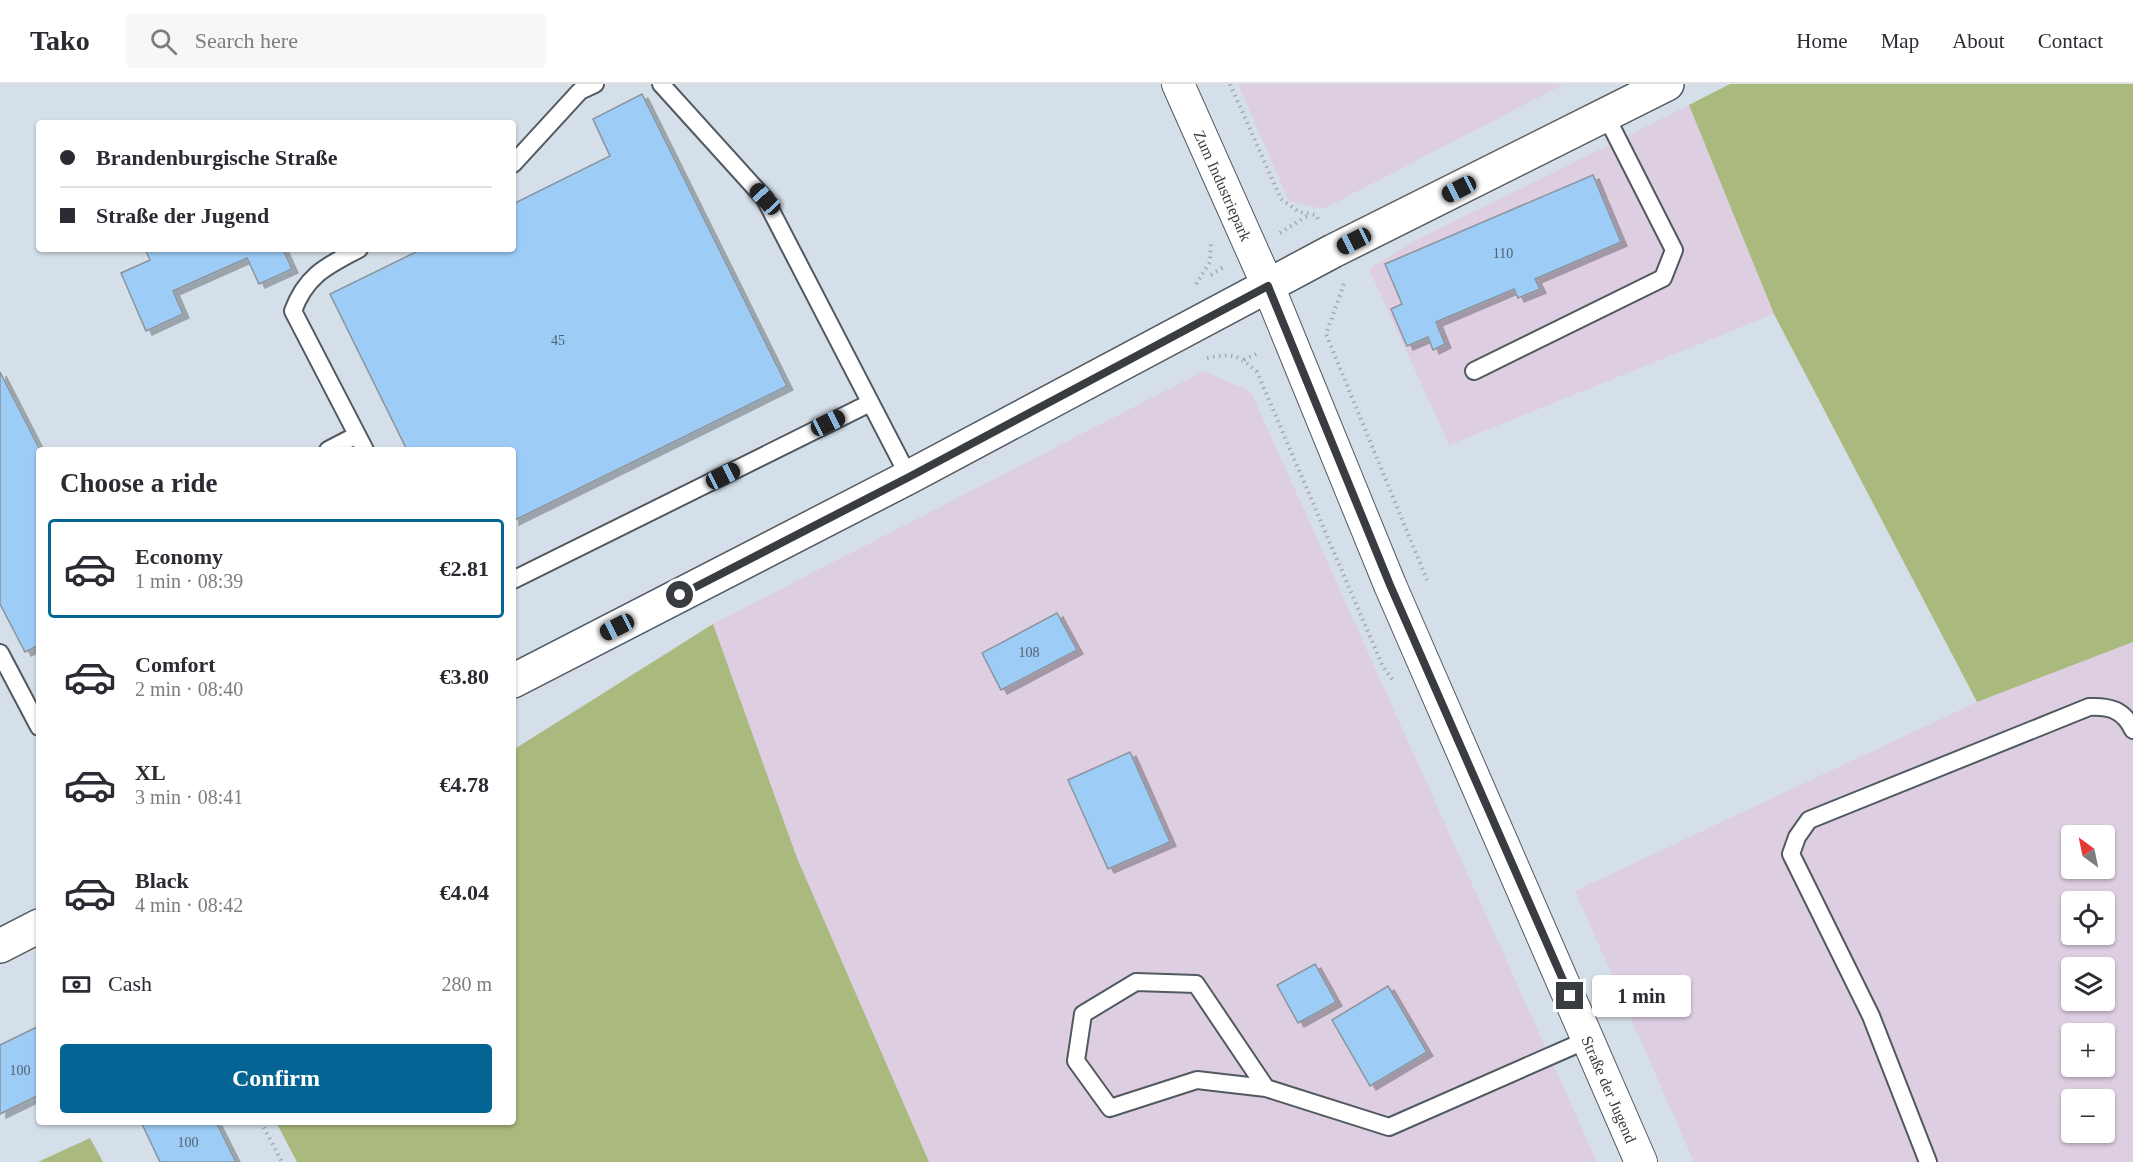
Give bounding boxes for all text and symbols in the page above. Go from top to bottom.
search box [126,14,546,68]
text: Tako [30,25,90,56]
icon: search [147,25,180,58]
text: Search here [195,28,298,53]
text: Home [1796,29,1848,53]
text: Map [1881,29,1919,53]
text: About [1952,29,2005,53]
text: Contact [2038,29,2103,53]
street label: Zum Industriepark [1191,127,1255,243]
text: Brandenburgische Straße [96,145,337,170]
car [1439,173,1479,205]
car [746,180,784,218]
text: Straße der Jugend [96,203,269,228]
car [1334,225,1374,257]
house number: 110 [1493,246,1513,261]
house number: 45 [551,333,565,348]
car [808,407,848,439]
car [703,460,743,492]
text: Choose a ride [60,468,218,498]
icon: car [63,542,117,596]
text: Economy [135,544,223,569]
text: €2.81 [440,556,489,581]
text: 1 min · 08:39 [135,570,243,592]
route start [666,581,693,608]
car [597,611,637,643]
house number: 108 [1019,645,1040,660]
icon: car [63,650,117,704]
text: Comfort [135,652,216,677]
text: €3.80 [440,664,489,689]
text: 2 min · 08:40 [135,678,243,700]
icon: car [63,758,117,812]
text: XL [135,760,166,785]
text: €4.78 [440,772,489,797]
text: 3 min · 08:41 [135,786,243,808]
north arrow [2061,825,2115,879]
map controls [2061,825,2115,1143]
icon: car [63,866,117,920]
text: Black [135,868,189,893]
text: €4.04 [440,880,489,905]
button: locate [2061,891,2115,945]
text: 4 min · 08:42 [135,894,243,916]
button: layers [2061,957,2115,1011]
icon: cash [60,968,93,1001]
text: Cash [108,971,152,996]
text: 280 m [441,973,492,995]
callout: 1 min [1591,975,1690,1017]
route end [1556,982,1583,1009]
text: 1 min [1617,985,1666,1007]
button: + [2061,1023,2115,1077]
street label: Straße der Jugend [1579,1033,1640,1145]
button: Confirm [60,1044,492,1113]
house number: 100 [10,1063,31,1078]
button: − [2061,1089,2115,1143]
house number: 100 [178,1135,199,1150]

